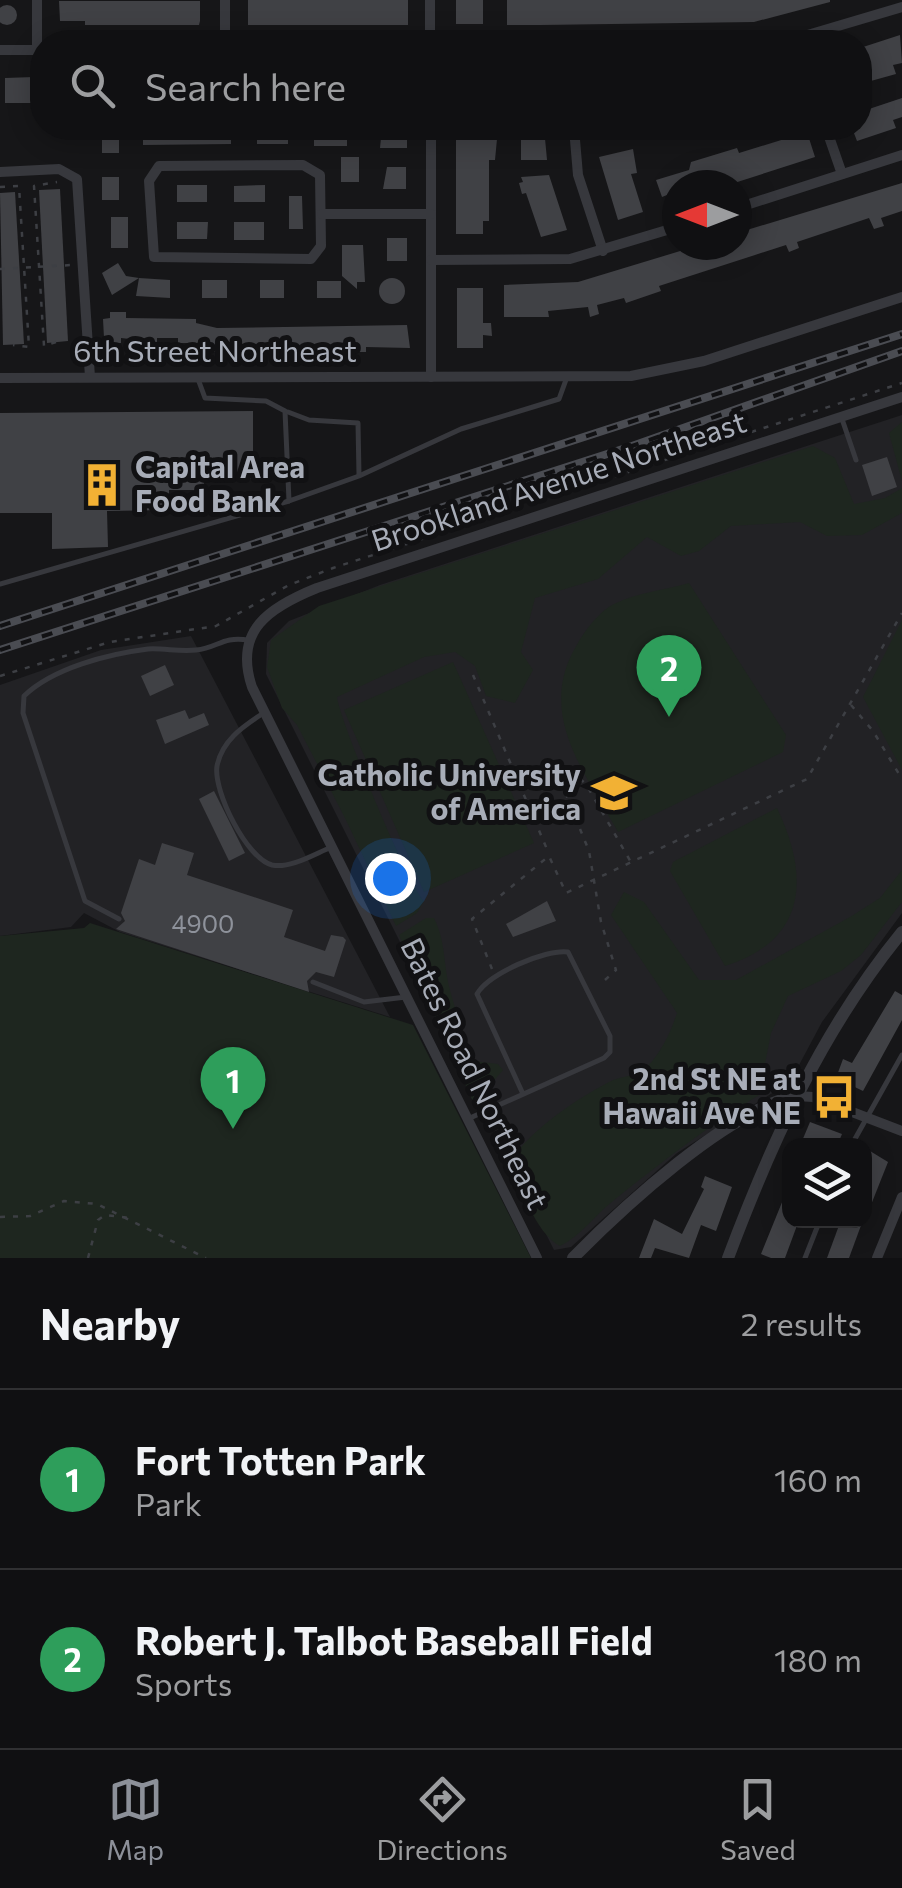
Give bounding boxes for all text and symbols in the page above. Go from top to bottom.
search box [30,30,872,140]
icon: search [65,58,120,113]
text: Search here [145,62,346,109]
north arrow [662,170,752,260]
street label: 6th Street Northeast [73,331,357,368]
street label: Brookland Avenue Northeast [366,402,750,558]
place label: Capital Area Food Bank [135,447,305,518]
building icon: Capital Area Food Bank [78,461,126,509]
pin: 2 [636,634,702,717]
place label: Catholic University of America [317,755,582,826]
school or university icon: Catholic University of America [590,769,638,817]
your location [365,853,416,904]
house number: 4900 [172,908,234,938]
street label: Bates Road Northeast [394,931,558,1215]
pin: 1 [200,1046,266,1129]
place label: 2nd St NE at Hawaii Ave NE [603,1059,801,1130]
bus stop icon: 2nd St NE at Hawaii Ave NE [810,1073,858,1121]
map controls [782,1138,872,1228]
button: layers [782,1138,872,1228]
text: Nearby [40,1297,180,1349]
text: 2 results [741,1303,862,1343]
text: Fort Totten Park [135,1436,426,1483]
text: 1 [65,1459,80,1499]
text: 160 m [774,1459,862,1499]
text: Park [135,1483,202,1523]
text: Robert J. Talbot Baseball Field [135,1616,653,1663]
text: 2 [63,1639,82,1679]
text: 180 m [774,1639,862,1679]
text: Sports [135,1663,232,1703]
tab: Map [106,1772,164,1866]
tab: Directions [376,1772,508,1866]
tab: Saved [720,1772,796,1866]

